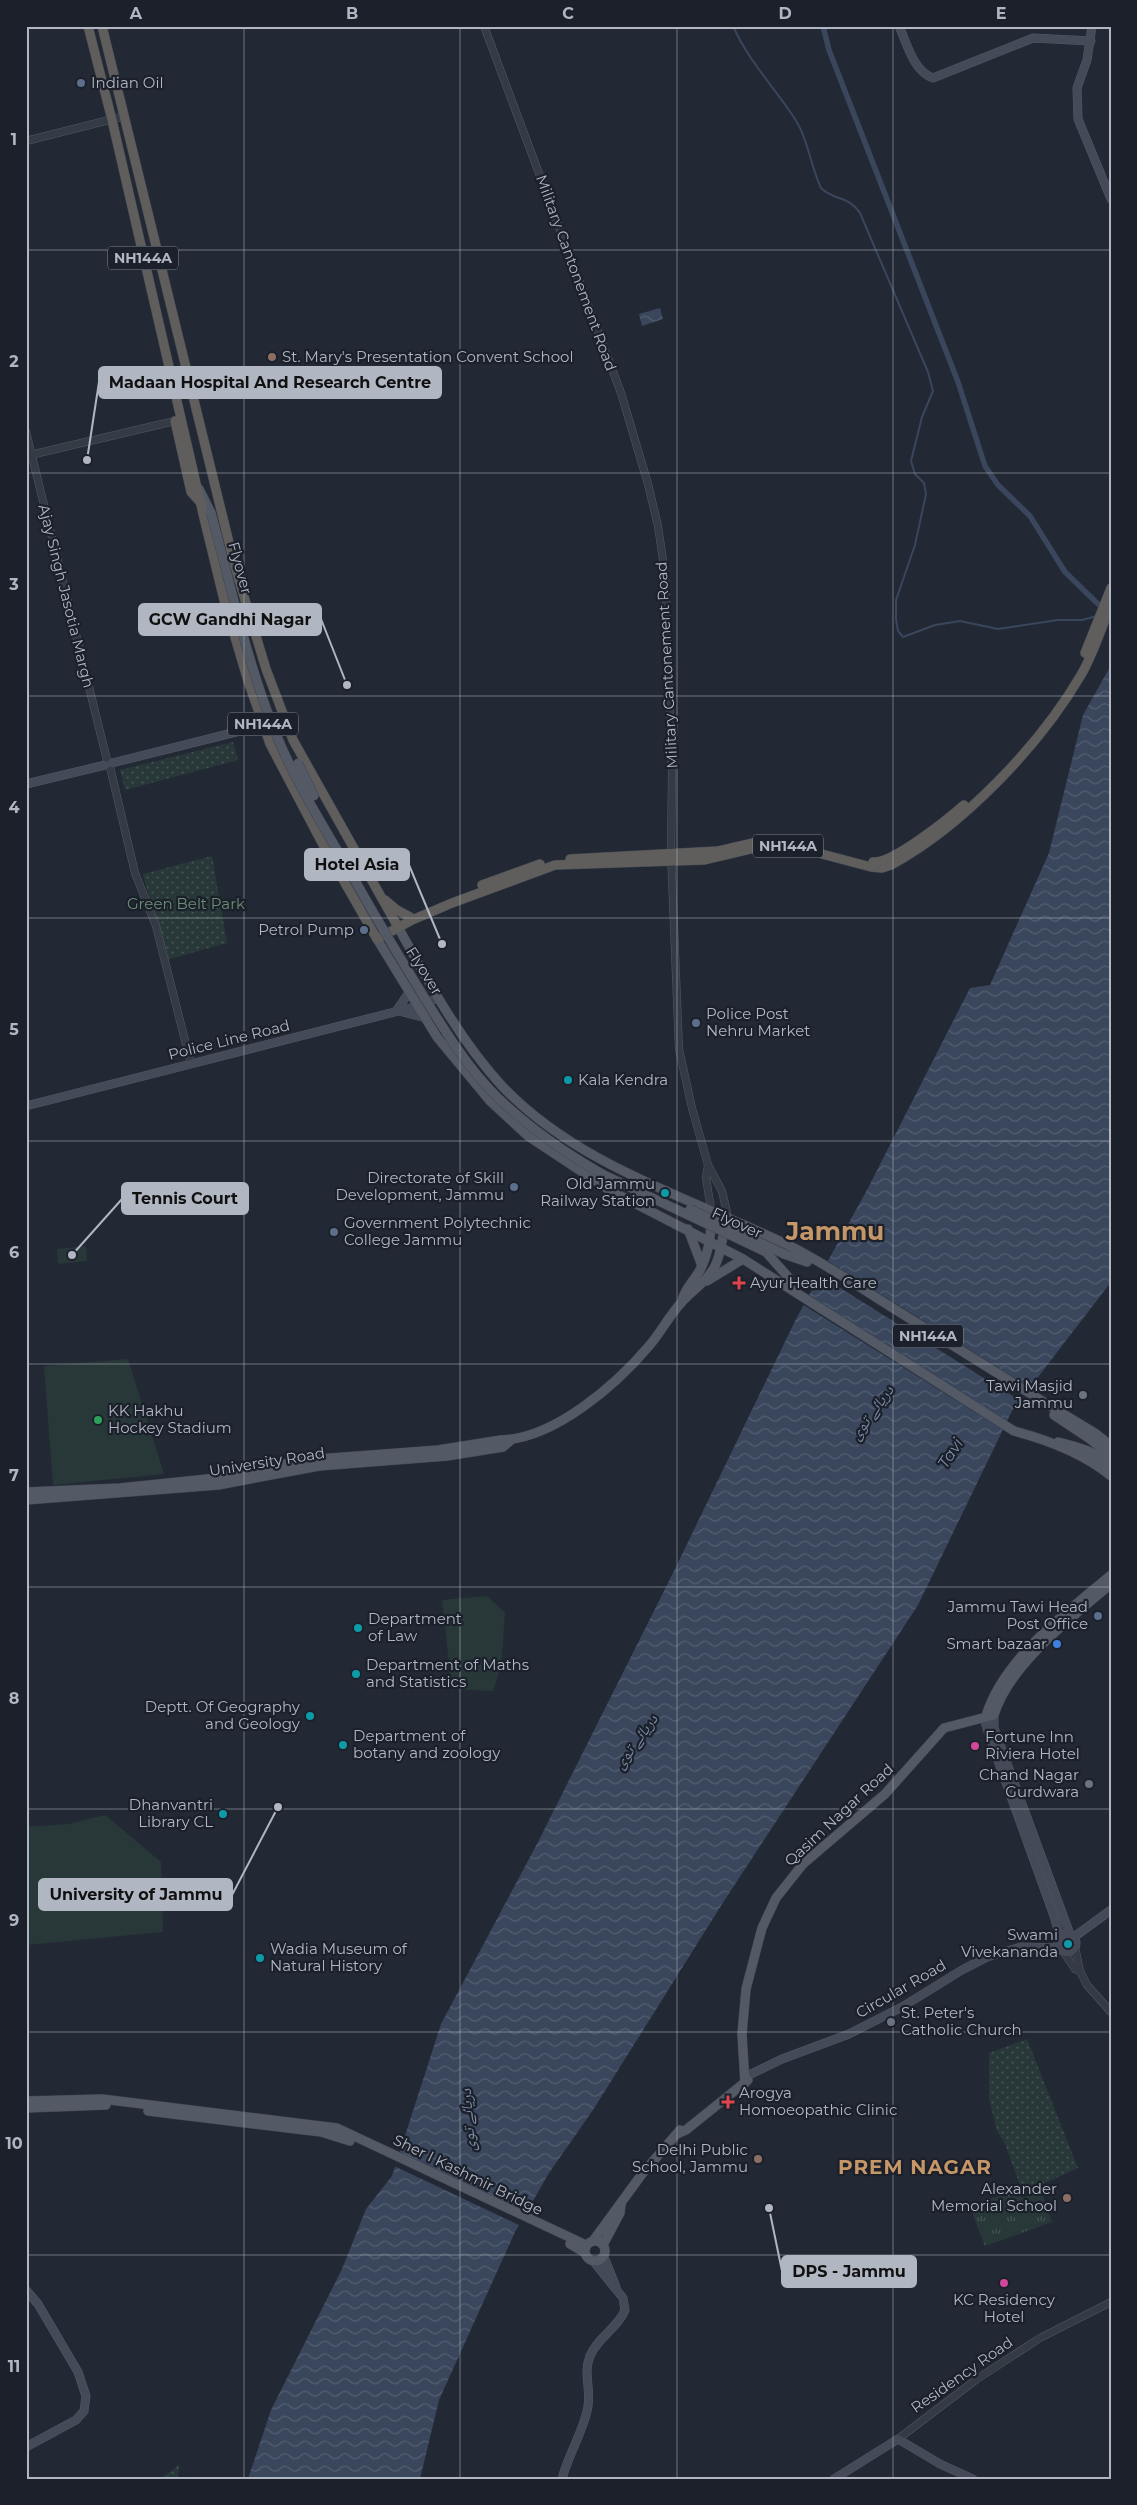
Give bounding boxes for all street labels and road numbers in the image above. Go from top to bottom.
street label: Military Cantonement Road [532,172,621,373]
road number: NH144A [108,247,178,270]
street label: Ajay Singh Jasotia Margh [34,502,99,690]
street label: Flyover [224,540,257,596]
street label: Military Cantonement Road [652,561,681,769]
road number: NH144A [228,712,298,736]
road number: NH144A [753,834,823,858]
street label: Flyover [402,943,447,998]
street label: Police Line Road [166,1015,292,1064]
street label: Flyover [709,1203,765,1242]
road number: NH144A [893,1324,963,1348]
street label: University Road [208,1443,326,1480]
street label: Qasim Nagar Road [780,1759,897,1870]
street label: Circular Road [852,1955,949,2022]
street label: Sher I Kashmir Bridge [390,2130,546,2219]
street label: Residency Road [907,2332,1016,2417]

